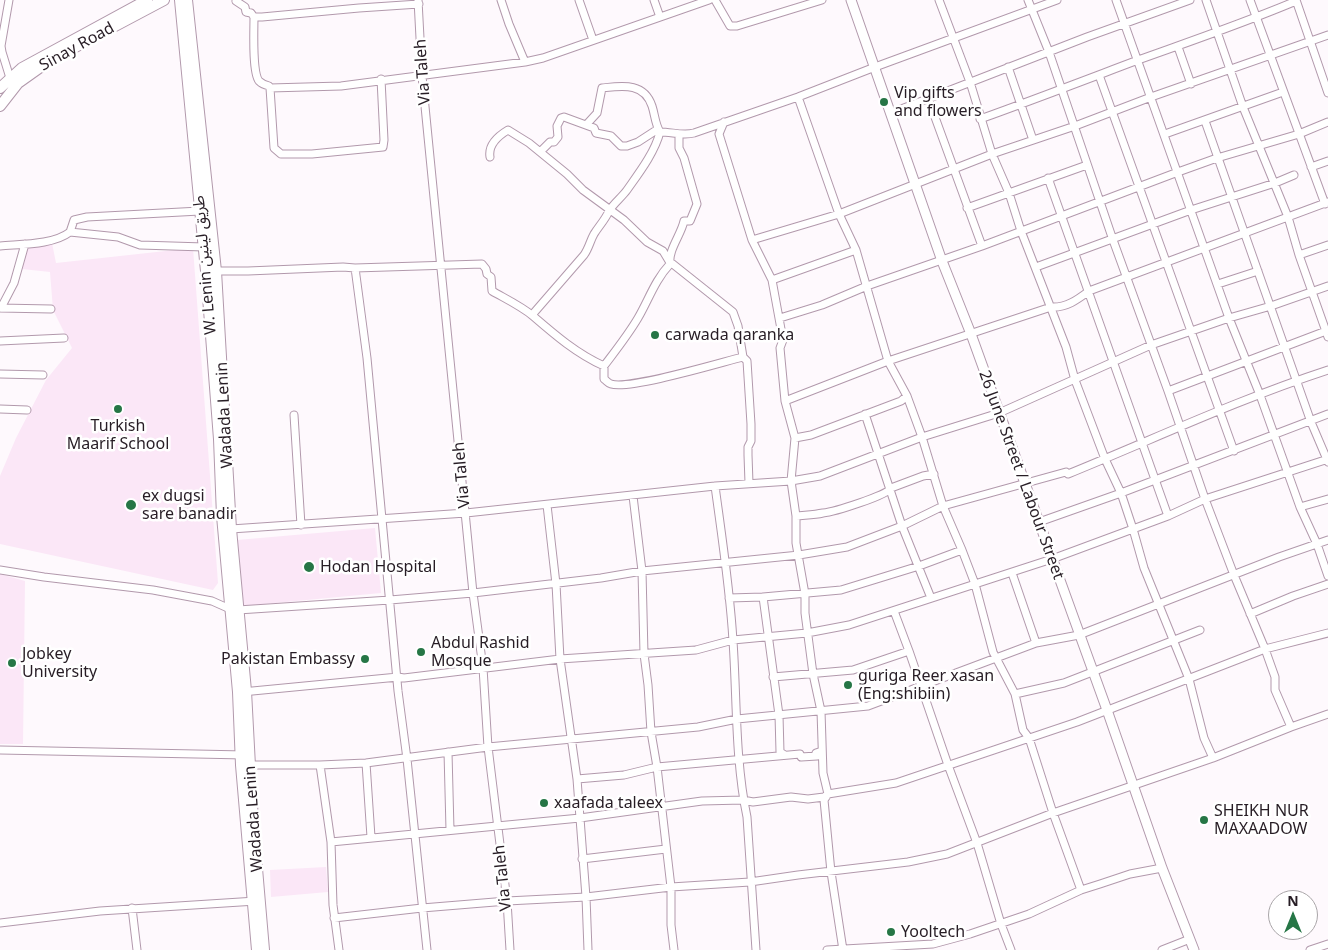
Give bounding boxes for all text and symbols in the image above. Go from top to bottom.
street label: Sinay Road [36,19,118,75]
street label: Via Taleh [411,38,435,106]
place label: Vip gifts and flowers [894,83,982,121]
marker: Vip gifts and flowers [878,96,890,108]
street label: W. Lenin طريق لينين [189,195,221,335]
place label: carwada qaranka [665,325,794,345]
marker: carwada qaranka [649,329,661,341]
street label: Wadada Lenin [213,361,237,469]
street label: 26 June Street / Labour Street [974,368,1068,582]
marker: Turkish Maarif School [112,403,124,415]
place label: Turkish Maarif School [67,416,169,454]
street label: Via Taleh [450,441,474,509]
place label: ex dugsi sare banadir [142,486,236,524]
marker: ex dugsi sare banadir [124,498,138,512]
place label: Hodan Hospital [320,557,436,577]
marker: Hodan Hospital [302,560,316,574]
place label: Abdul Rashid Mosque [431,633,530,671]
place label: Jobkey University [22,644,97,682]
marker: Abdul Rashid Mosque [415,646,427,658]
place label: Pakistan Embassy [221,649,355,669]
marker: Pakistan Embassy [359,653,371,665]
marker: Jobkey University [6,657,18,669]
place label: guriga Reer xasan (Eng:shibiin) [858,666,994,704]
marker: guriga Reer xasan (Eng:shibiin) [842,679,854,691]
street label: Wadada Lenin [241,765,267,873]
place label: xaafada taleex [554,793,663,813]
marker: xaafada taleex [538,797,550,809]
place label: SHEIKH NUR MAXAADOW [1214,801,1309,839]
marker: SHEIKH NUR MAXAADOW [1198,814,1210,826]
street label: Via Taleh [490,844,516,912]
north arrow [1268,890,1318,940]
text: N [1287,891,1299,910]
place label: Yooltech [901,922,965,942]
marker: Yooltech [885,926,897,938]

